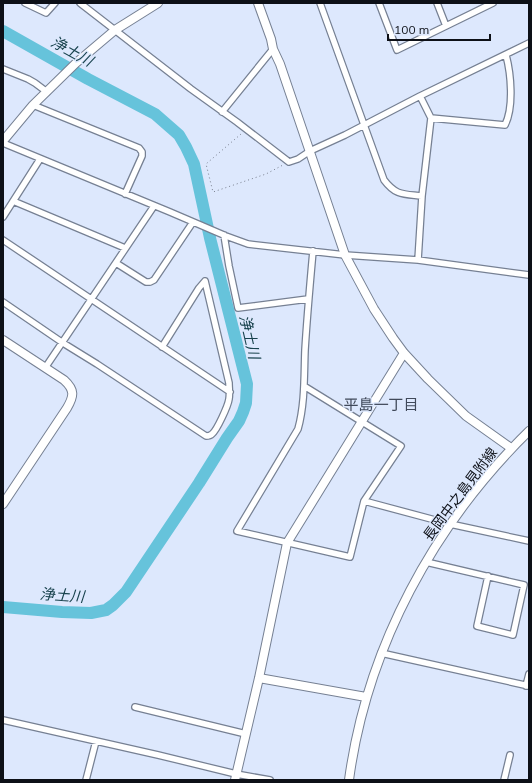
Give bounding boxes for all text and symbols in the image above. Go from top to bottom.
scale bar [388,16,490,42]
text: 100 m [394,22,429,37]
water label: 浄土川 [48,32,98,71]
water label: 浄土川 [236,313,265,363]
district label: 平島一丁目 [343,395,419,414]
street label: 長岡中之島見附線 [419,444,501,544]
water label: 浄土川 [39,584,87,606]

